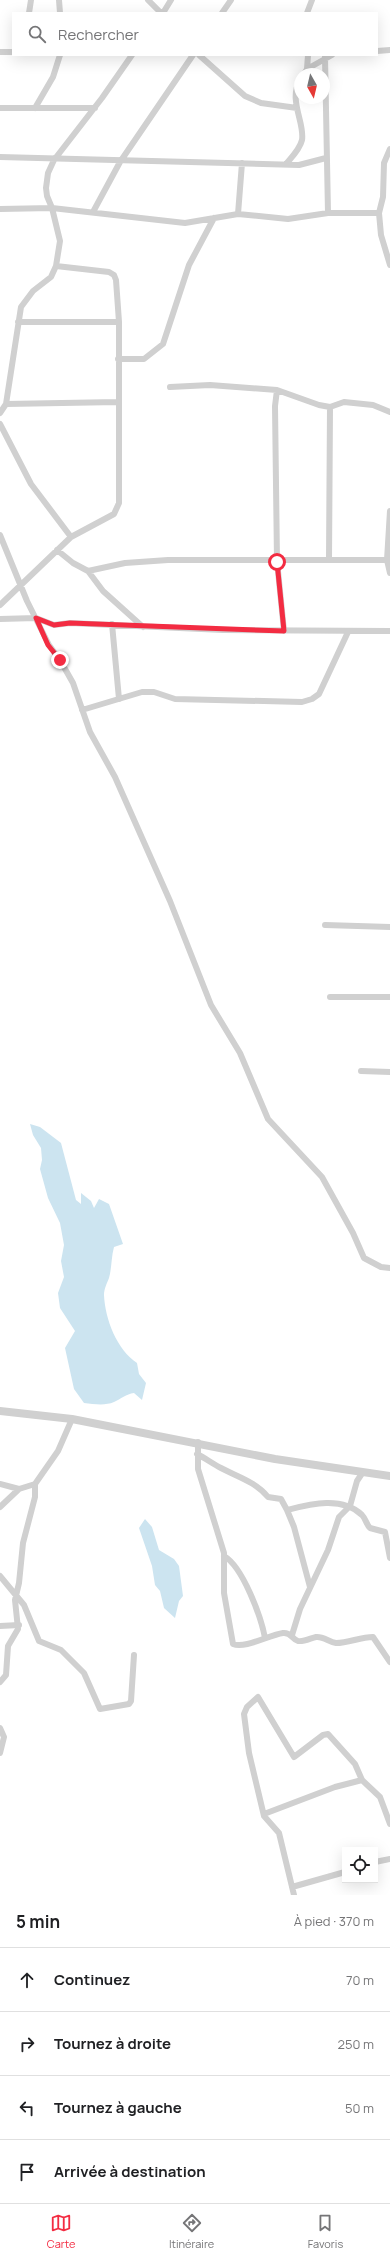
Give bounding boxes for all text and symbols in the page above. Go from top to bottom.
search box [12,12,378,56]
icon: search [26,23,48,45]
text: Rechercher [58,24,139,45]
north arrow [294,68,330,104]
route start [268,553,286,571]
route end [51,651,69,669]
map controls [342,1847,378,1883]
button: locate [342,1847,378,1883]
text: 5 min [16,1910,60,1933]
text: À pied · 370 m [294,1912,374,1930]
icon: ahead [16,1969,38,1991]
text: Continuez [54,1969,130,1990]
text: 70 m [346,1971,374,1989]
icon: right [16,2033,38,2055]
text: Tournez à droite [54,2033,171,2054]
text: 250 m [338,2035,374,2053]
icon: left [16,2097,38,2119]
text: Tournez à gauche [54,2097,182,2118]
text: 50 m [345,2099,374,2117]
icon: arrive [16,2161,38,2183]
text: Arrivée à destination [54,2161,206,2182]
tab: Carte [47,2212,75,2251]
tab: Itinéraire [169,2212,214,2251]
tab: Favoris [308,2212,343,2251]

